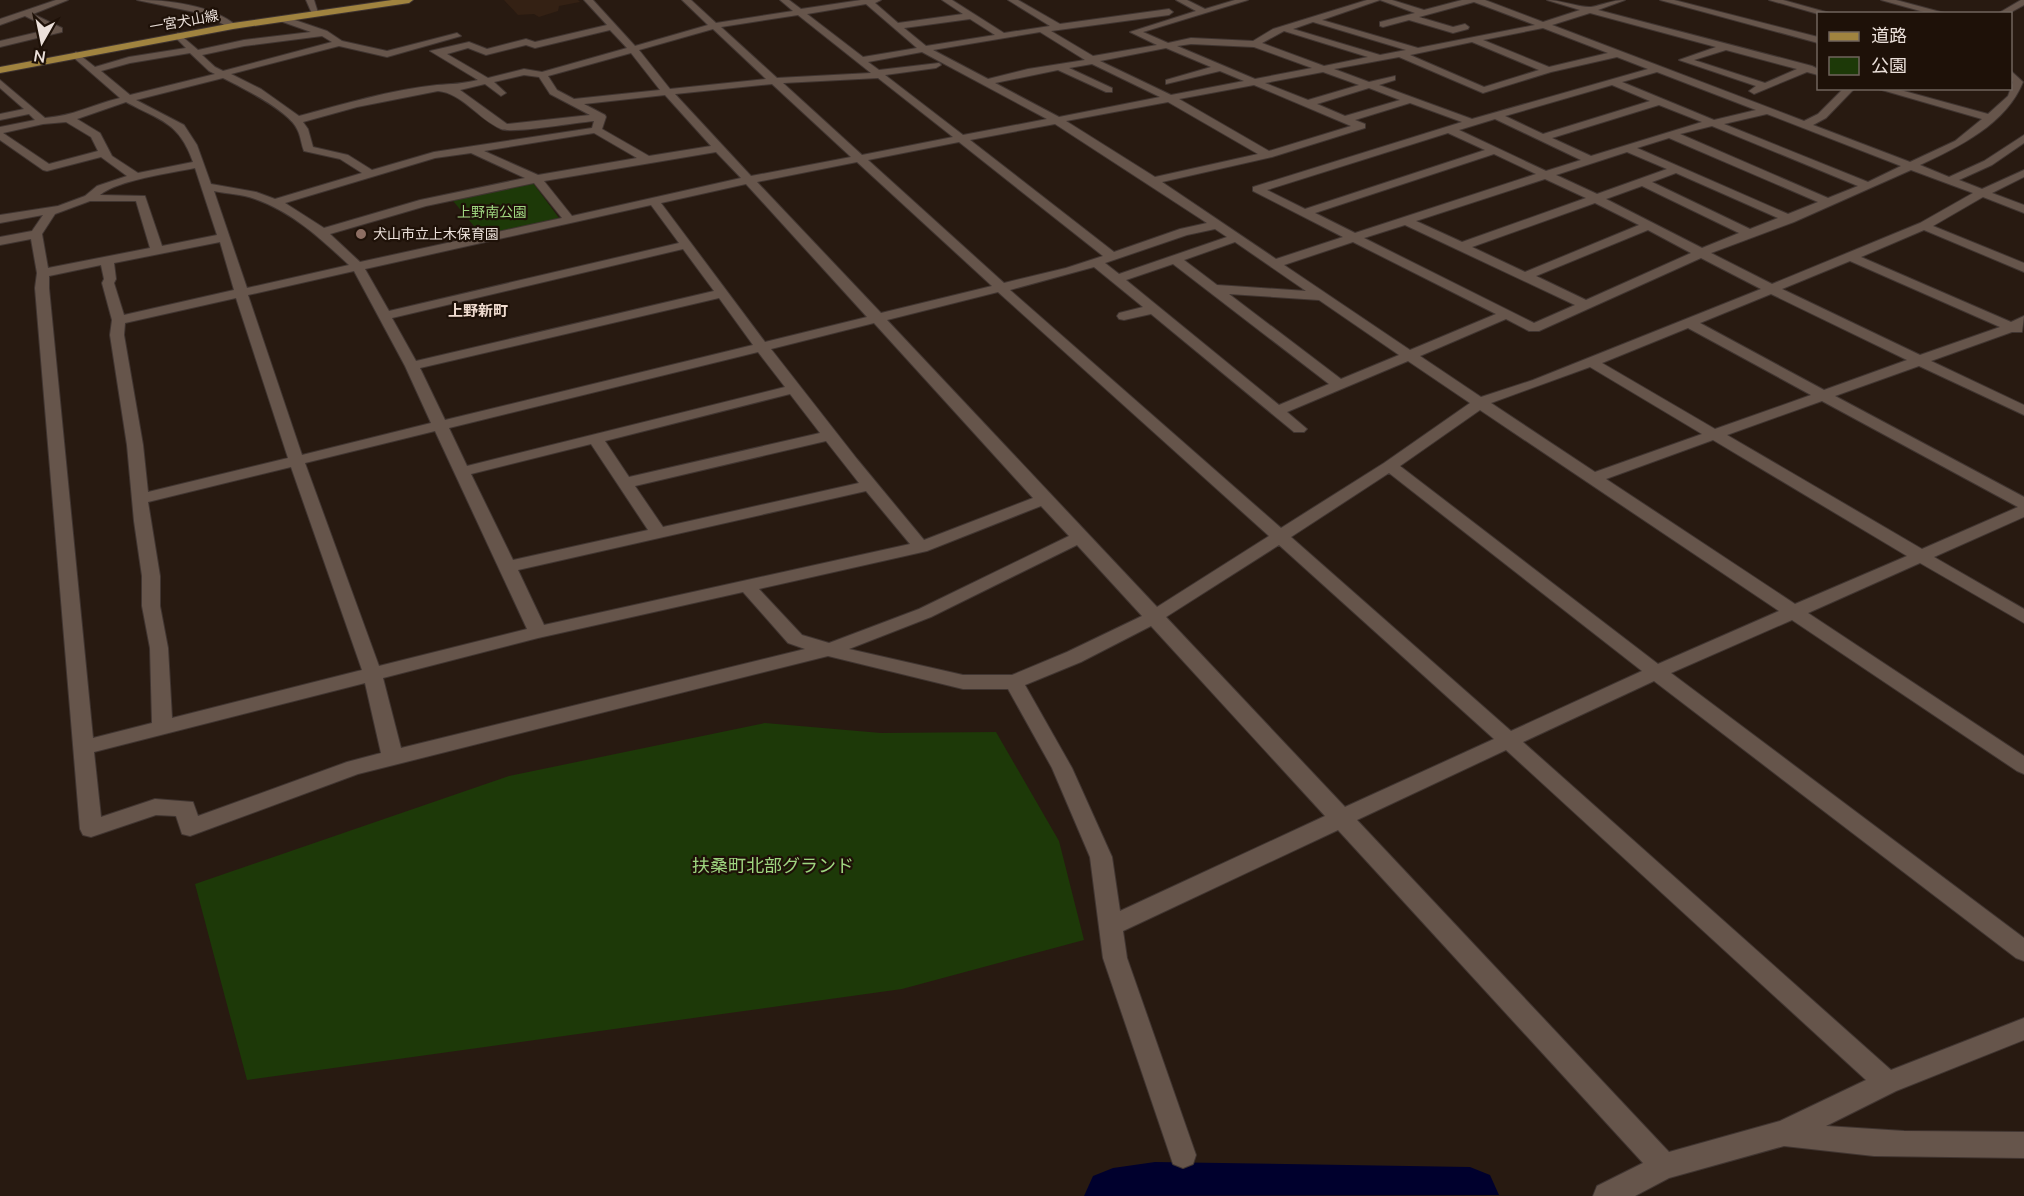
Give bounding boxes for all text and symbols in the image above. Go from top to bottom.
street label: 一宮犬山線 [148,6,220,36]
north arrow [12,12,72,72]
legend [1817,12,2012,90]
text: 道路 [1871,24,1907,47]
text: N [32,46,47,68]
text: 公園 [1871,54,1907,77]
park label: 上野南公園 [457,203,527,221]
place label: 犬山市立上木保育園 [373,225,499,243]
marker: 犬山市立上木保育園 [354,227,368,241]
district label: 上野新町 [448,301,508,320]
park label: 扶桑町北部グランド [692,854,854,877]

